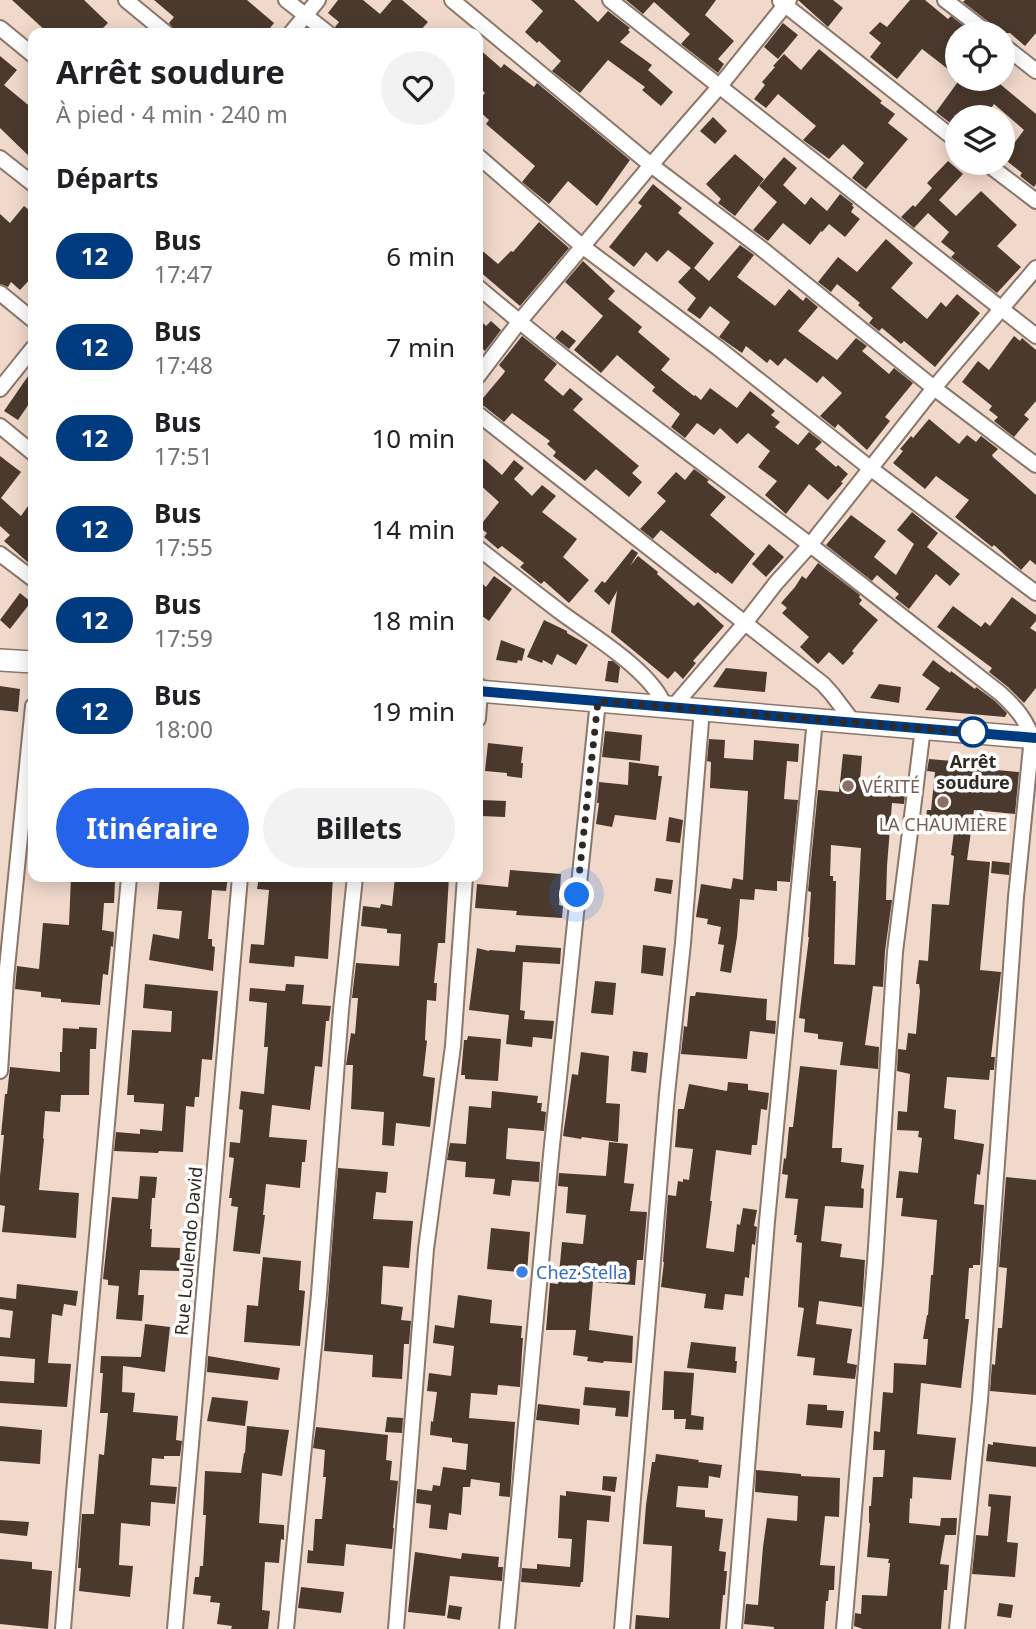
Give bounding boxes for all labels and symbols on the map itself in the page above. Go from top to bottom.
marker: Arrêt soudure [958,717,988,747]
place label: Arrêt soudure [936,749,1010,794]
place label: VÉRITÉ [862,774,920,798]
marker: VÉRITÉ [840,778,856,794]
marker: LA CHAUMIÈRE [935,794,951,810]
place label: LA CHAUMIÈRE [879,812,1007,836]
your location [559,877,594,912]
street label: Rue Loulendo David [169,1166,207,1336]
place label: Chez Stella [536,1260,628,1284]
marker: Chez Stella [514,1264,530,1280]

